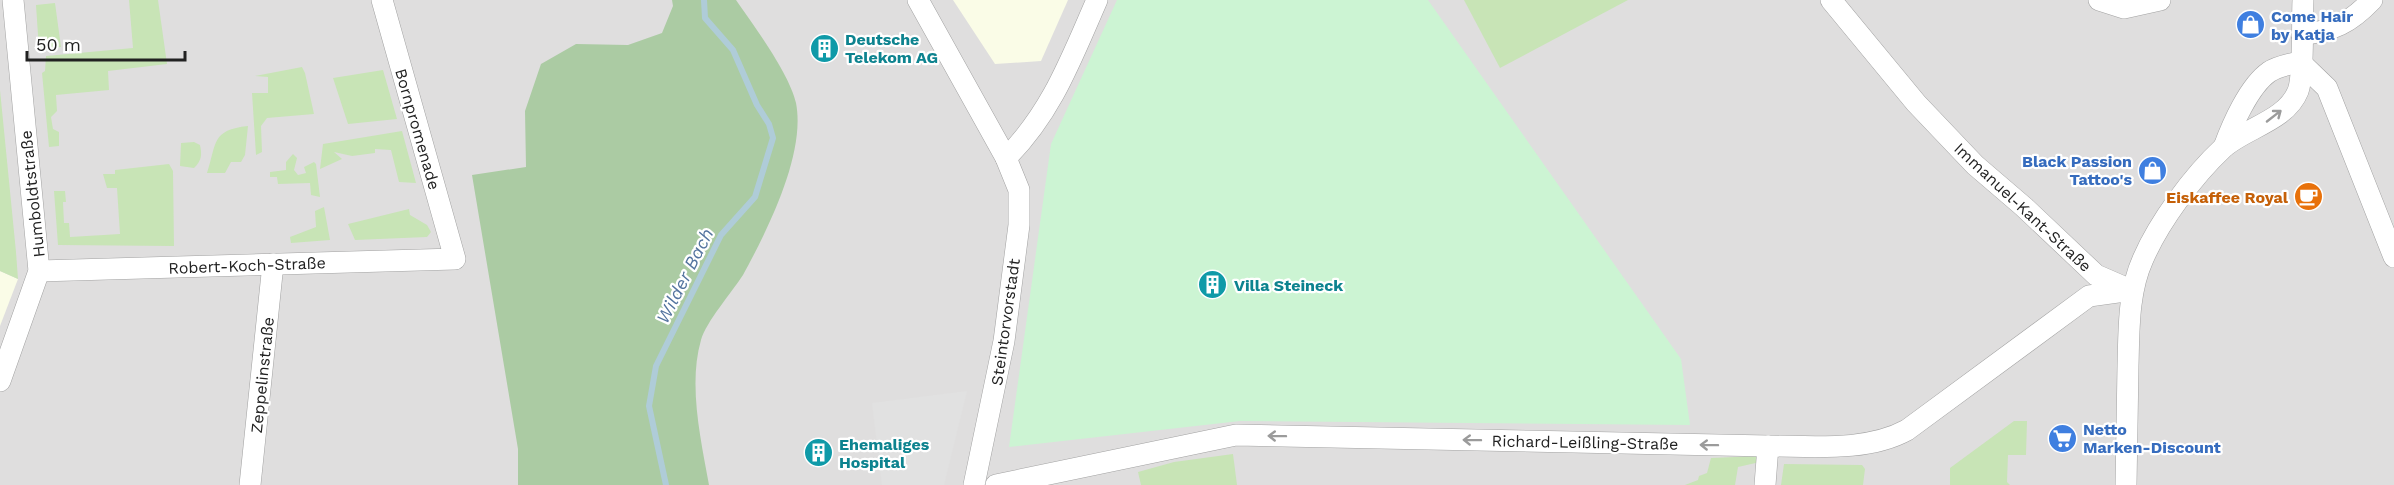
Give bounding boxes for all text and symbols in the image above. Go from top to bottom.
place label: Come Hair by Katja [2271,7,2353,44]
shop icon: Come Hair by Katja [2234,9,2266,41]
scale bar [27,24,184,62]
place label: Deutsche Telekom AG [845,30,938,67]
building icon: Deutsche Telekom AG [808,32,840,64]
text: 50 m [36,34,81,55]
street label: Bornpromenade [391,66,444,192]
one-way arrow [2266,110,2282,123]
street label: Humboldtstraße [16,129,49,258]
street label: Immanuel-Kant-Straße [1950,139,2095,276]
place label: Black Passion Tattoo's [2022,152,2132,189]
shop icon: Black Passion Tattoo's [2137,154,2169,186]
cafe icon: Eiskaffee Royal [2293,181,2325,213]
place label: Eiskaffee Royal [2166,188,2289,207]
water label: Wilder Bach [652,225,718,327]
street label: Robert-Koch-Straße [168,253,326,278]
street label: Steintorvorstadt [987,257,1024,387]
building icon: Villa Steineck [1197,269,1229,301]
place label: Villa Steineck [1234,276,1343,295]
street label: Zeppelinstraße [247,316,278,434]
place label: Netto Marken-Discount [2083,420,2221,457]
supermarket icon: Netto Marken-Discount [2046,422,2078,454]
one-way arrow [1268,430,1288,442]
street label: Richard-Leißling-Straße [1492,431,1678,454]
one-way arrow [1463,434,1483,446]
place label: Ehemaliges Hospital [839,435,930,472]
building icon: Ehemaliges Hospital [802,437,834,469]
one-way arrow [1700,439,1720,451]

